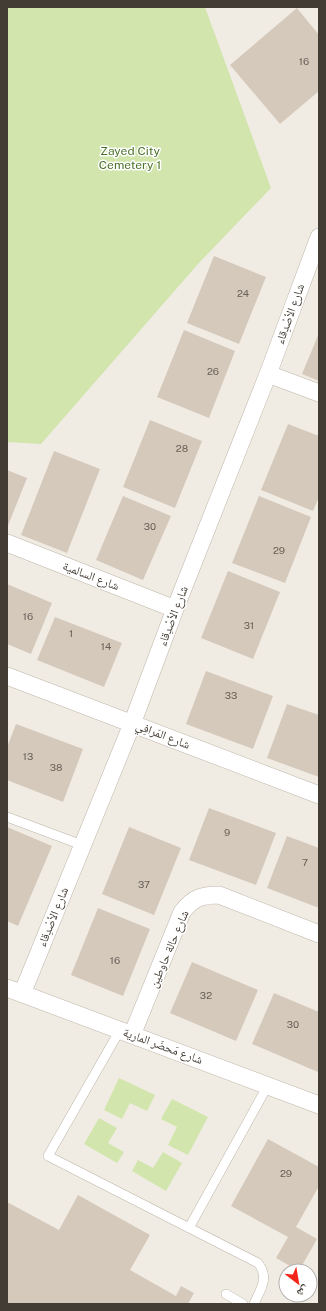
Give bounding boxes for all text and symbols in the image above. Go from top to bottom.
house number: 16 [299,55,309,67]
park label: Zayed City Cemetery 1 [99,144,161,172]
street label: شارع الأصْدِقاء [273,282,308,346]
house number: 24 [237,287,249,299]
house number: 26 [207,365,219,377]
house number: 28 [176,442,188,454]
house number: 30 [144,520,156,532]
house number: 29 [273,544,285,556]
street label: شارع السالمية [60,559,121,594]
street label: شارع الأصْدِقاء [155,584,192,648]
house number: 16 [23,610,33,622]
house number: 31 [244,619,254,631]
house number: 1 [69,627,73,639]
house number: 14 [101,640,111,652]
house number: 33 [225,689,237,701]
street label: شارع المَرافِي [133,718,192,755]
house number: 13 [23,750,33,762]
house number: 38 [50,761,62,773]
house number: 9 [224,826,230,838]
house number: 7 [302,856,308,868]
house number: 37 [138,878,150,890]
street label: شارع الأصْدِقاء [35,885,72,949]
street label: شارع حالة حاوطين [146,908,193,990]
house number: 16 [110,954,120,966]
house number: 32 [200,989,212,1001]
house number: 30 [287,1018,299,1030]
street label: شارع مَحضَر المارية [121,1025,205,1068]
house number: 29 [280,1167,292,1179]
north arrow [278,1263,318,1303]
text: ش [294,1282,311,1300]

